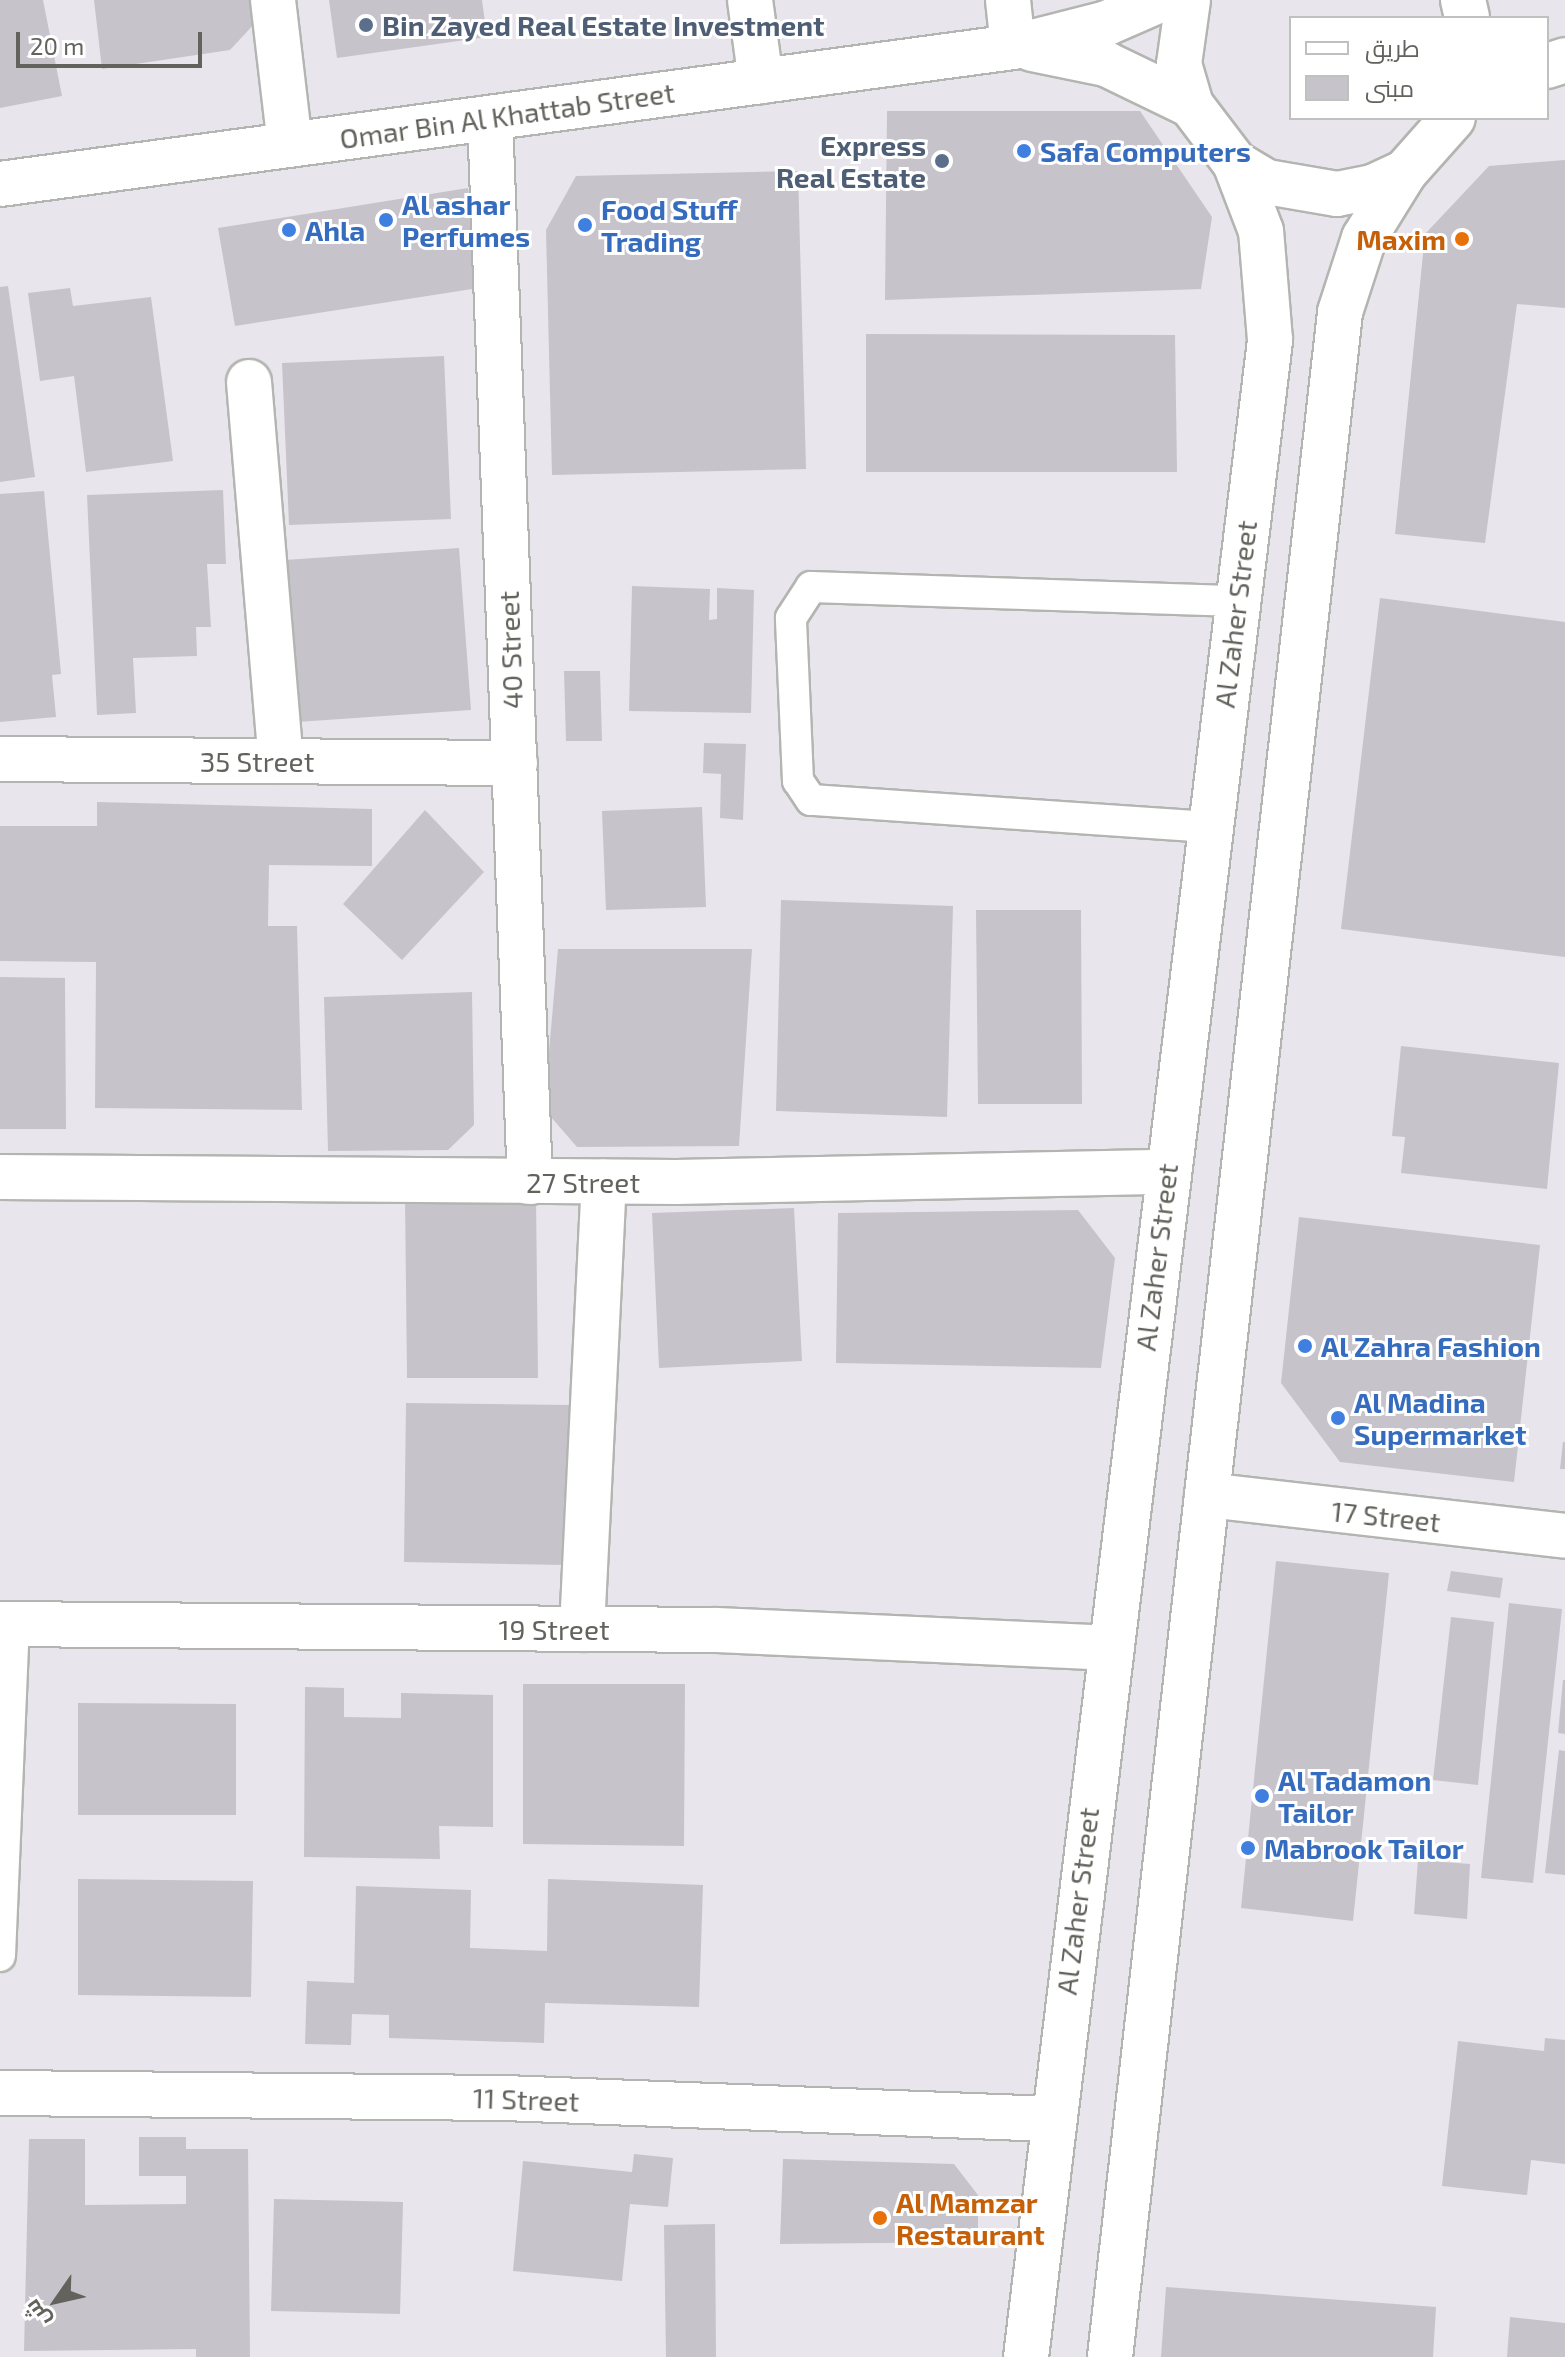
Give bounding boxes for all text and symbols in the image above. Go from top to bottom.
place label: Bin Zayed Real Estate Investment [382,8,825,42]
scale bar [20,16,206,66]
marker: Bin Zayed Real Estate Investment [357,16,375,34]
legend [1289,16,1549,120]
text: 20 m [30,31,84,60]
text: طريق [1365,33,1420,62]
text: مبنى [1365,73,1414,102]
street label: Omar Bin Al Khattab Street [336,75,678,155]
place label: Express Real Estate [775,128,926,194]
place label: Safa Computers [1040,134,1251,168]
marker: Safa Computers [1015,142,1033,160]
marker: Express Real Estate [933,152,951,170]
place label: Al ashar Perfumes [402,187,530,253]
place label: Food Stuff Trading [601,192,738,258]
marker: Al ashar Perfumes [377,211,395,229]
place label: Ahla [305,213,365,247]
marker: Food Stuff Trading [576,216,594,234]
marker: Ahla [280,221,298,239]
place label: Maxim [1356,222,1446,256]
marker: Maxim [1453,230,1471,248]
street label: Al Zaher Street [1207,518,1263,710]
street label: 40 Street [491,590,529,710]
street label: 35 Street [200,744,314,778]
street label: Al Zaher Street [1128,1161,1184,1353]
street label: 27 Street [526,1165,640,1199]
place label: Al Zahra Fashion [1321,1329,1541,1363]
marker: Al Zahra Fashion [1296,1337,1314,1355]
place label: Al Madina Supermarket [1354,1385,1527,1451]
marker: Al Madina Supermarket [1329,1409,1347,1427]
street label: 17 Street [1330,1494,1442,1538]
street label: 19 Street [498,1612,610,1646]
place label: Al Tadamon Tailor [1278,1763,1433,1829]
marker: Al Tadamon Tailor [1253,1787,1271,1805]
street label: Al Zaher Street [1049,1805,1105,1997]
place label: Mabrook Tailor [1264,1831,1464,1865]
marker: Mabrook Tailor [1239,1839,1257,1857]
street label: 11 Street [472,2080,580,2118]
place label: Al Mamzar Restaurant [896,2185,1045,2251]
marker: Al Mamzar Restaurant [871,2209,889,2227]
north arrow [16,2261,96,2341]
text: ش [17,2295,55,2333]

